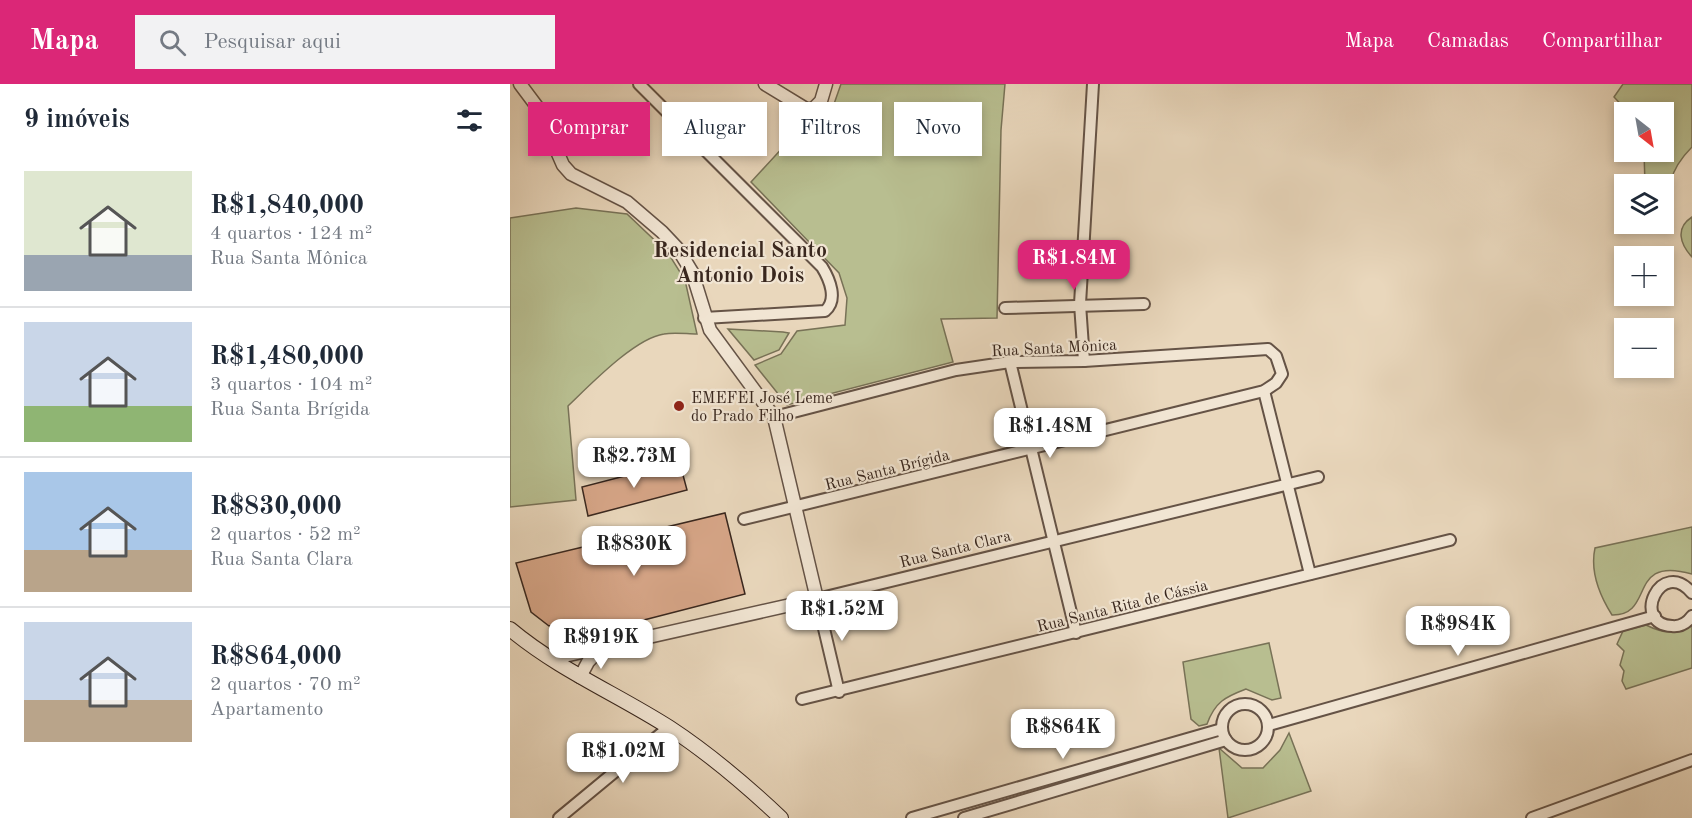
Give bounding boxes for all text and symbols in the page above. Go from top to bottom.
search box [135,15,555,69]
icon: search [156,26,189,59]
text: Mapa [30,28,99,56]
text: Pesquisar aqui [204,31,341,53]
text: Mapa [1345,31,1394,52]
text: Camadas [1427,31,1509,52]
text: Compartilhar [1542,31,1662,52]
chip: Comprar [528,102,650,156]
chip: Alugar [662,102,767,156]
chip: Filtros [779,102,882,156]
chip: Novo [894,102,982,156]
north arrow [1614,102,1674,162]
map controls [1614,102,1674,378]
icon: filters [453,104,486,137]
text: 9 imóveis [24,107,130,133]
button: layers [1614,174,1674,234]
text: R$1,840,000 [210,193,364,219]
icon: home [72,195,144,267]
text: 4 quartos · 124 m² [210,224,372,244]
district label: Residencial Santo Antonio Dois [653,240,827,287]
pin: R$1.84M [1019,240,1129,291]
button: + [1614,246,1674,306]
text: Rua Santa Mônica [210,249,368,269]
text: R$1.84M [1032,249,1116,269]
button: − [1614,318,1674,378]
street label: Rua Santa Mônica [991,338,1118,360]
text: R$1,480,000 [210,344,364,370]
icon: home [72,346,144,418]
text: 3 quartos · 104 m² [210,375,372,395]
place label: EMEFEI José Leme do Prado Filho [691,391,833,425]
marker: EMEFEI José Leme do Prado Filho [672,399,686,413]
text: Rua Santa Brígida [210,400,370,420]
pin: R$1.48M [995,408,1105,459]
text: R$1.48M [1008,417,1092,437]
pin: R$2.73M [579,438,689,489]
text: R$2.73M [592,447,676,467]
street label: Rua Santa Brígida [823,448,952,494]
text: R$830,000 [210,494,342,520]
icon: home [72,496,144,568]
text: 2 quartos · 52 m² [210,525,361,545]
pin: R$830K [585,526,683,577]
street label: Rua Santa Clara [898,528,1013,572]
text: R$830K [596,535,672,555]
text: Rua Santa Clara [210,550,353,570]
street label: Rua Santa Rita de Cássia [1035,578,1210,636]
pin: R$1.52M [787,591,897,642]
text: R$1.52M [800,600,884,620]
pin: R$984K [1409,606,1507,657]
text: R$984K [1420,615,1496,635]
pin: R$919K [552,619,650,670]
text: R$919K [563,628,639,648]
text: R$864,000 [210,644,342,670]
icon: home [72,646,144,718]
text: 2 quartos · 70 m² [210,675,361,695]
text: Apartamento [210,700,323,720]
pin: R$864K [1014,709,1112,760]
text: R$864K [1025,718,1101,738]
pin: R$1.02M [568,733,678,784]
text: R$1.02M [581,742,665,762]

